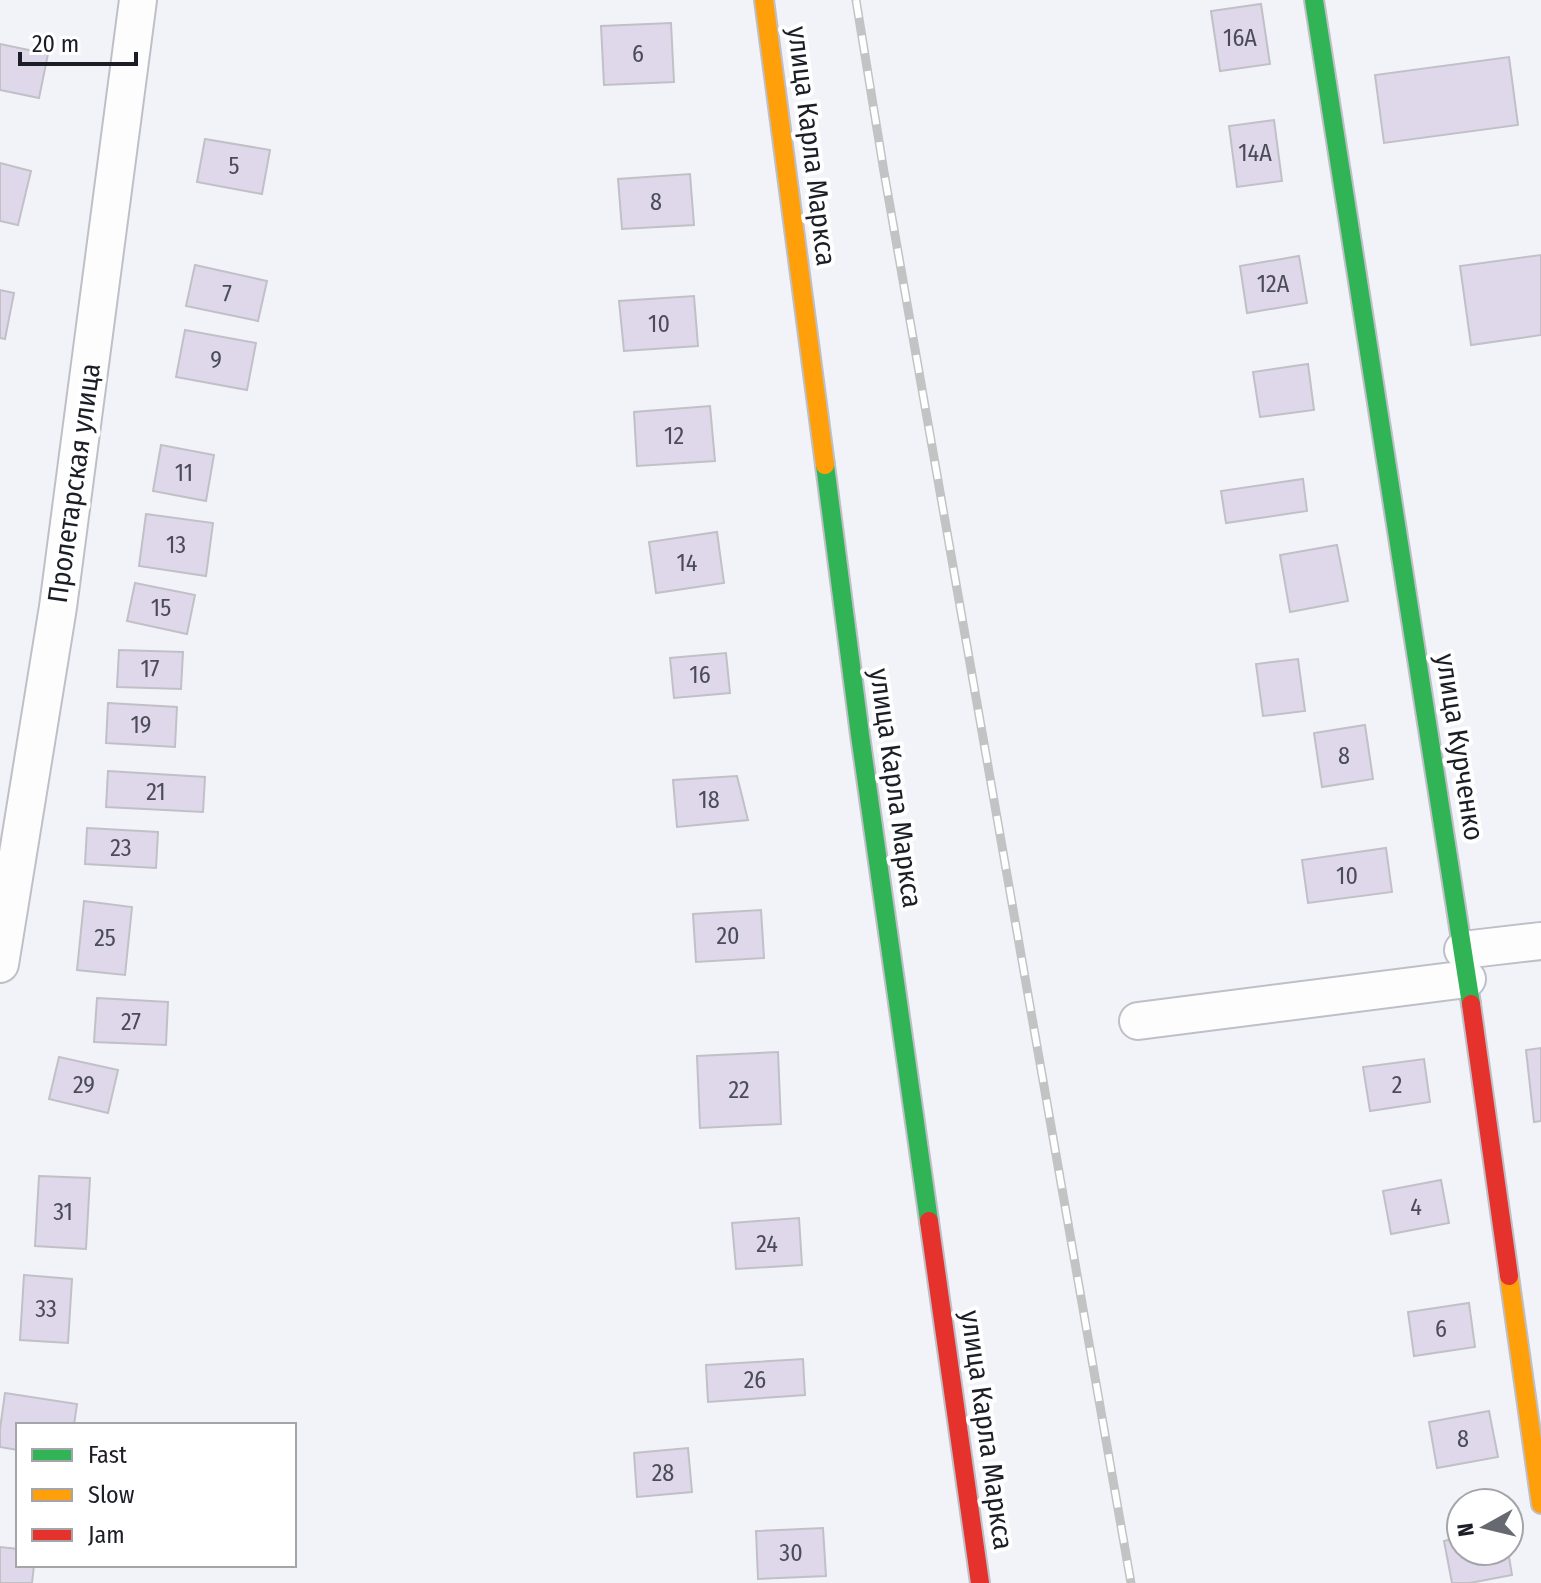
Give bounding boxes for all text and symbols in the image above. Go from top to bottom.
scale bar [20,16,136,66]
street label: улица Карла Маркса [781,24,843,268]
house number: 16А [1223,24,1257,52]
text: 20 m [32,30,79,58]
house number: 6 [632,40,644,68]
house number: 14А [1238,139,1272,167]
house number: 5 [228,152,240,180]
house number: 8 [650,188,662,216]
house number: 12А [1257,270,1290,298]
house number: 7 [222,280,232,308]
house number: 10 [648,310,670,338]
house number: 9 [210,346,222,374]
street label: Пролетарская улица [41,361,107,605]
house number: 12 [664,422,684,450]
house number: 11 [175,459,193,487]
house number: 13 [166,531,186,559]
house number: 14 [677,549,697,577]
house number: 15 [151,594,171,622]
street label: улица Курченко [1429,651,1491,843]
house number: 17 [140,655,160,683]
house number: 16 [689,661,711,689]
street label: улица Карла Маркса [863,666,929,910]
house number: 19 [130,711,152,739]
house number: 8 [1338,742,1350,770]
house number: 21 [146,778,166,806]
house number: 18 [698,786,720,814]
house number: 23 [110,834,132,862]
house number: 10 [1336,862,1358,890]
house number: 20 [716,922,740,950]
house number: 25 [94,924,116,952]
house number: 27 [121,1008,141,1036]
house number: 29 [73,1071,95,1099]
house number: 2 [1392,1071,1402,1099]
house number: 22 [728,1076,750,1104]
house number: 4 [1410,1193,1422,1221]
house number: 31 [53,1198,73,1226]
house number: 24 [756,1230,778,1258]
house number: 33 [35,1295,57,1323]
street label: улица Карла Маркса [954,1308,1020,1552]
house number: 6 [1435,1315,1447,1343]
house number: 26 [744,1366,766,1394]
legend [16,1423,296,1567]
house number: 8 [1457,1425,1469,1453]
text: Fast [88,1441,127,1469]
house number: 28 [652,1459,674,1487]
text: Slow [88,1481,135,1509]
north arrow [1445,1487,1525,1567]
text: Jam [88,1521,125,1549]
text: N [1451,1521,1480,1538]
house number: 30 [779,1539,803,1567]

